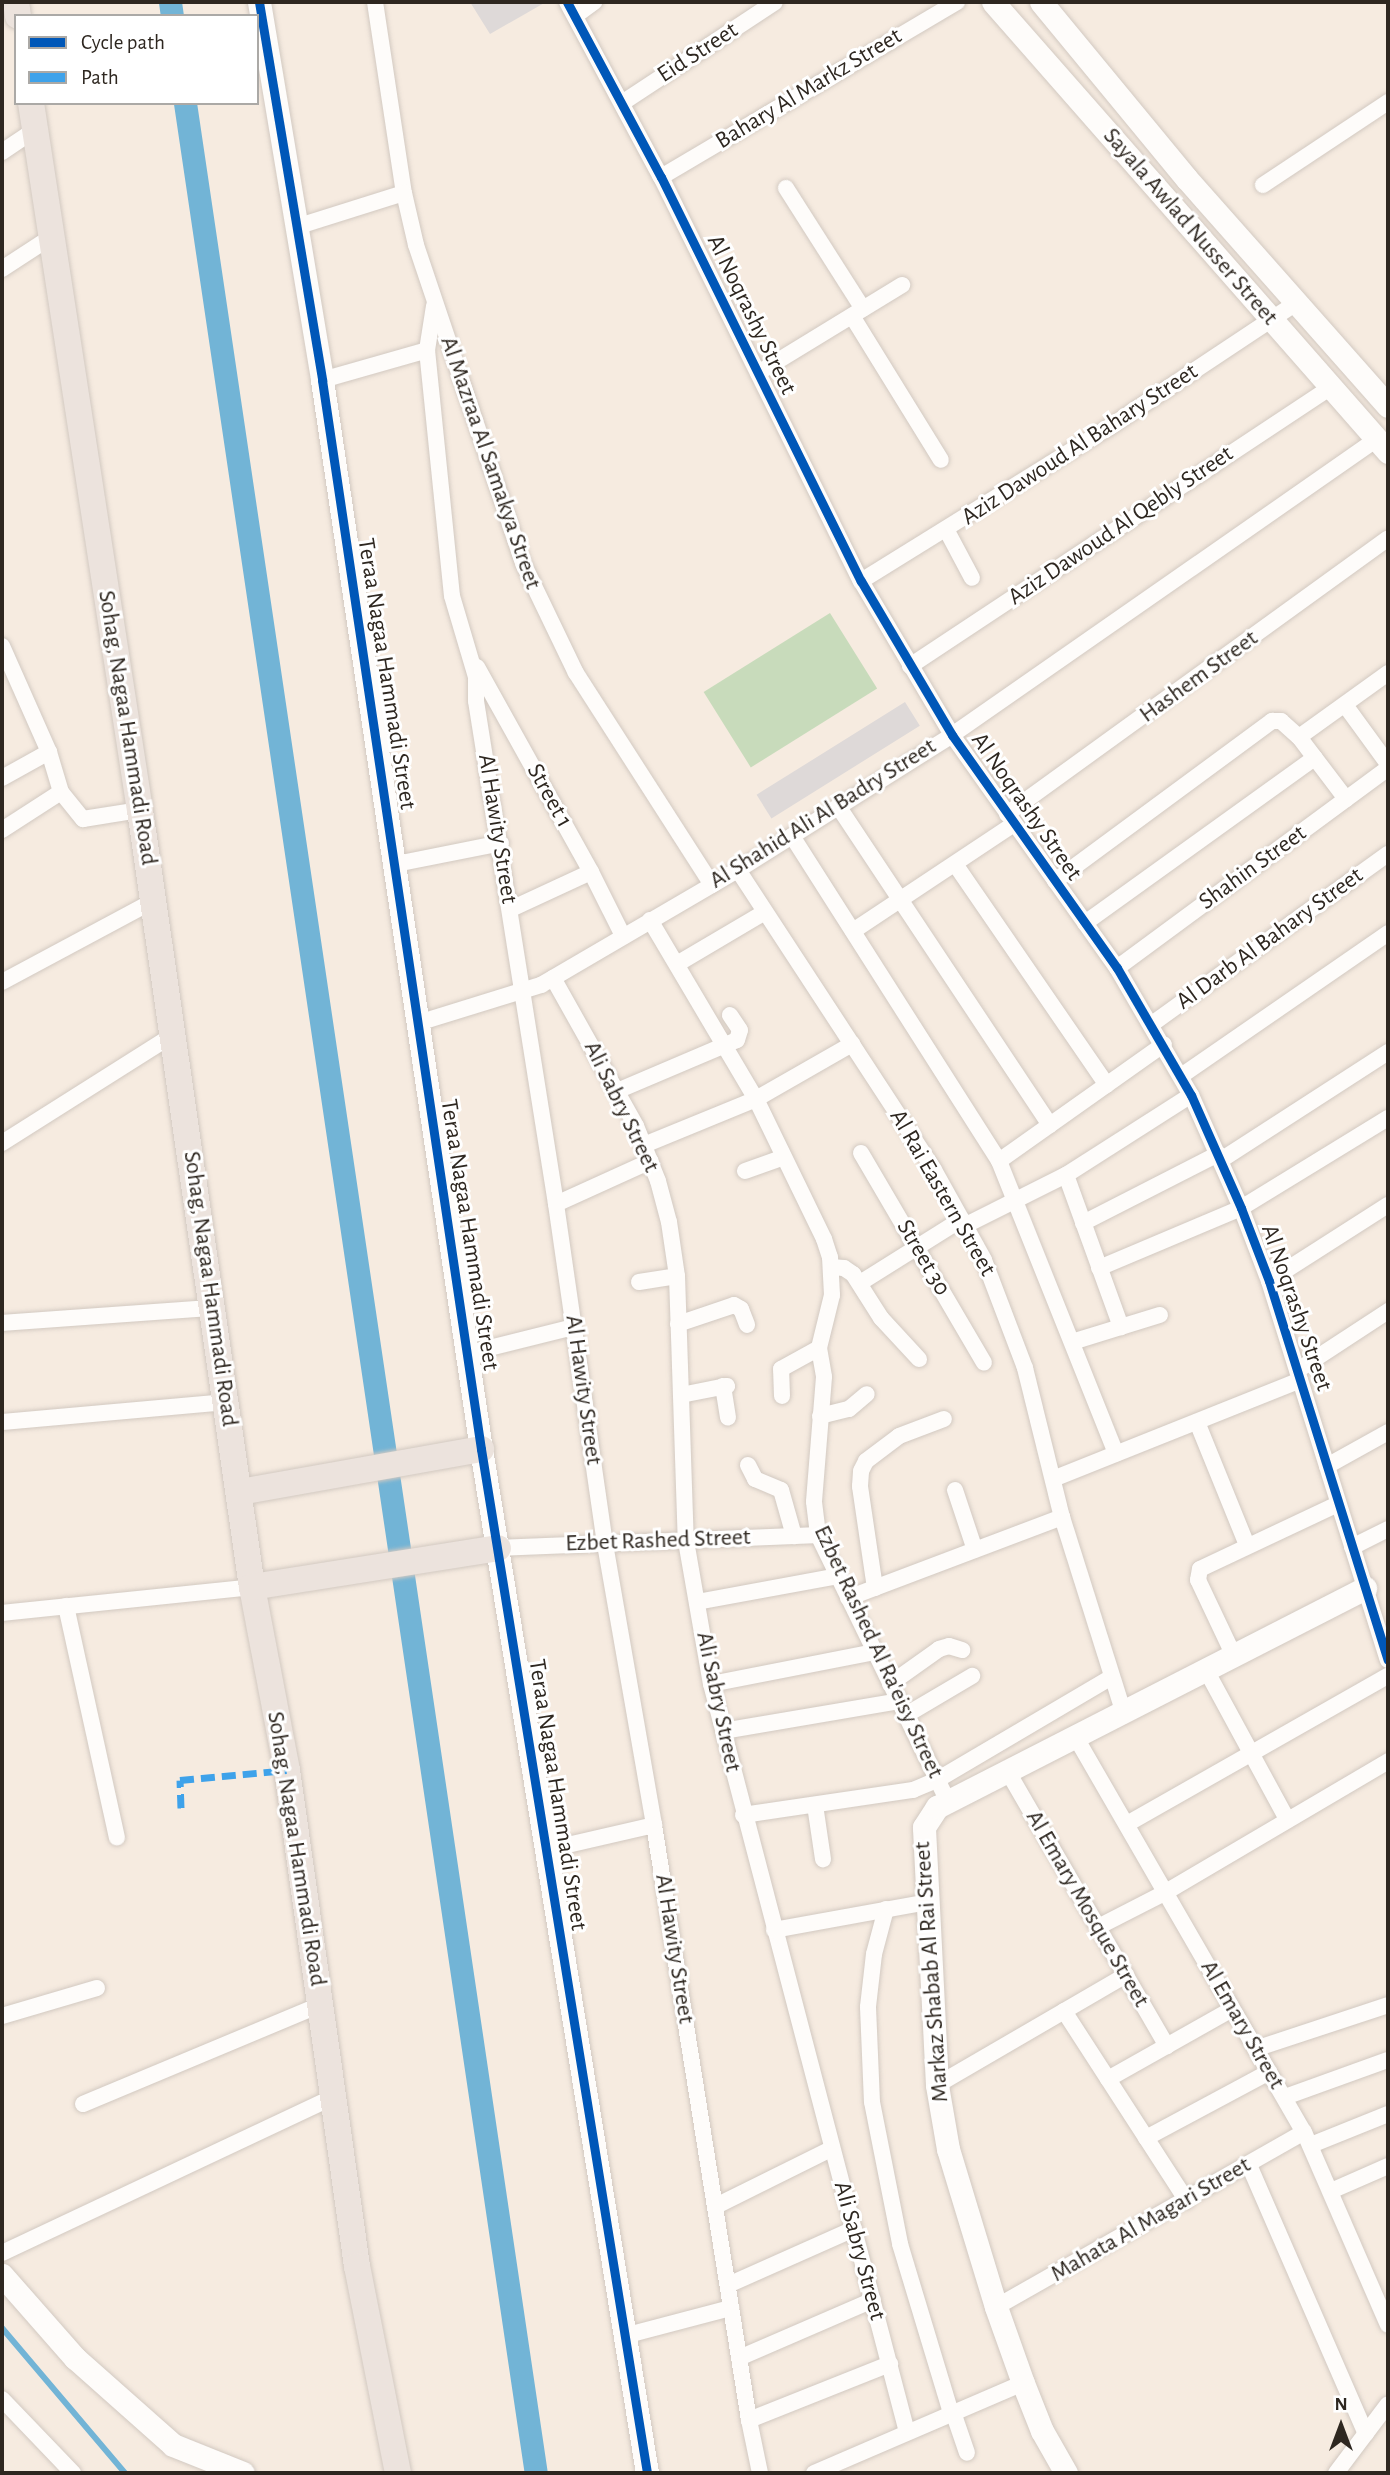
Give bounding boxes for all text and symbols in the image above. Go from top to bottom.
legend [14,14,259,105]
street label: Eid Street [652,16,744,90]
street label: Bahary Al Markz Street [711,22,907,156]
text: Cycle path [81,32,165,53]
text: Path [81,67,119,88]
street label: Sayala Awlad Nusser Street [1096,122,1284,332]
street label: Al Noqrashy Street [700,231,802,399]
street label: Al Mazraa Al Samakya Street [433,333,547,593]
street label: Aziz Dawoud Al Bahary Street [957,358,1203,532]
street label: Aziz Dawoud Al Qebly Street [1003,440,1239,612]
street label: Teraa Nagaa Hammadi Street [350,536,422,812]
street label: Sohag, Nagaa Hammadi Road [91,589,163,867]
street label: Hashem Street [1134,624,1264,730]
street label: Al Noqrashy Street [964,728,1088,886]
street label: Al Shahid Ali Al Badry Street [704,732,942,896]
street label: Al Hawity Street [471,752,523,906]
street label: Street 1 [520,759,578,833]
street label: Shahin Street [1194,819,1312,917]
street label: Al Darb Al Bahary Street [1171,862,1369,1016]
street label: Ali Sabry Street [577,1037,665,1177]
street label: Teraa Nagaa Hammadi Street [433,1097,505,1373]
street label: Al Rai Eastern Street [883,1105,1001,1281]
street label: Sohag, Nagaa Hammadi Road [176,1149,244,1429]
street label: Street 30 [890,1215,956,1301]
street label: Al Noqrashy Street [1254,1221,1338,1395]
street label: Al Hawity Street [558,1313,608,1467]
street label: Ezbet Rashed Al Ra'eisy Street [807,1521,949,1783]
street label: Ezbet Rashed Street [565,1523,751,1559]
street label: Ali Sabry Street [689,1629,747,1775]
street label: Teraa Nagaa Hammadi Street [521,1657,593,1933]
street label: Sohag, Nagaa Hammadi Road [260,1710,332,1988]
street label: Al Emary Mosque Street [1019,1805,1155,2013]
street label: Markaz Shabab Al Rai Street [909,1841,955,2103]
street label: Al Hawity Street [648,1872,700,2026]
street label: Al Emary Street [1194,1955,1290,2095]
street label: Mahata Al Magari Street [1046,2151,1256,2289]
street label: Ali Sabry Street [827,2179,891,2323]
north arrow [1306,2391,1376,2461]
text: N [1334,2395,1348,2414]

